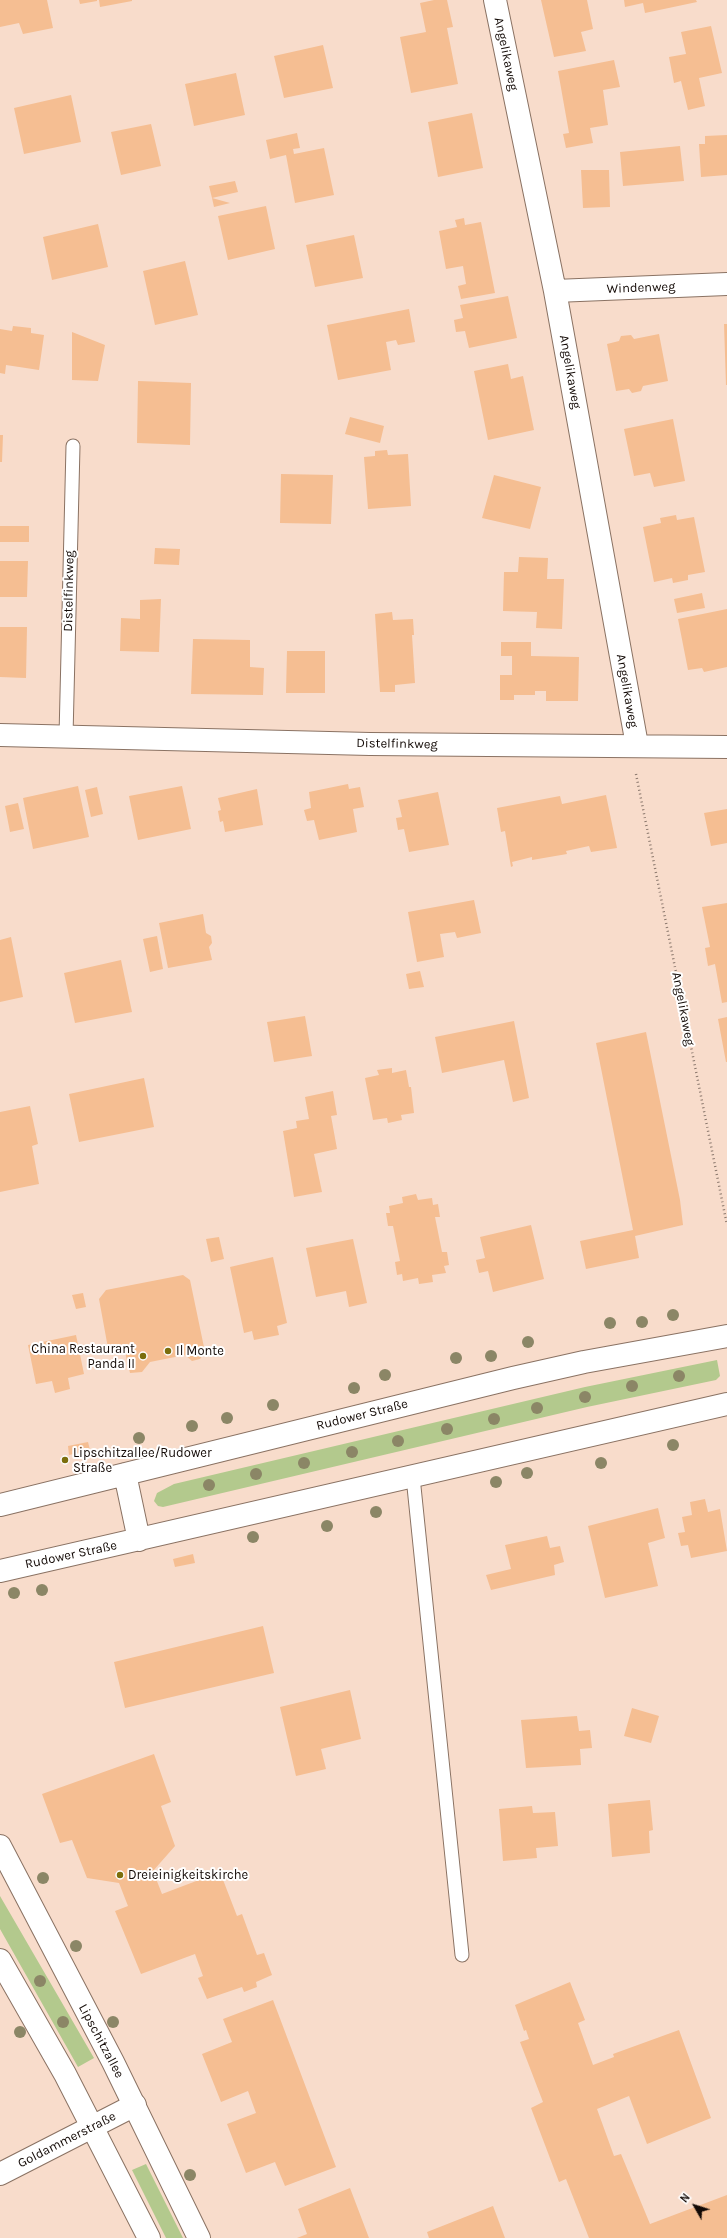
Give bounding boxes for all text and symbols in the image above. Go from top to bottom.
street label: Angelikaweg [491,16,521,92]
street label: Windenweg [606,279,676,297]
street label: Angelikaweg [556,334,584,410]
street label: Distelfinkweg [60,550,78,632]
street label: Angelikaweg [613,653,641,729]
street label: Distelfinkweg [356,735,438,753]
street label: Angelikaweg [668,971,698,1047]
place label: China Restaurant Panda II [31,1341,135,1372]
place label: Il Monte [176,1343,224,1359]
marker: Il Monte [163,1346,173,1356]
marker: China Restaurant Panda II [138,1351,148,1361]
street label: Rudower Straße [315,1396,409,1434]
place label: Lipschitzallee/Rudower Straße [73,1445,212,1476]
marker: Lipschitzallee/Rudower Straße [60,1455,70,1465]
street label: Rudower Straße [24,1538,118,1572]
place label: Dreieinigkeitskirche [128,1867,248,1883]
marker: Dreieinigkeitskirche [115,1870,125,1880]
street label: Lipschitzallee [75,2001,127,2081]
street label: Goldammerstraße [15,2109,119,2171]
north arrow [675,2186,715,2226]
text: N [678,2191,693,2205]

